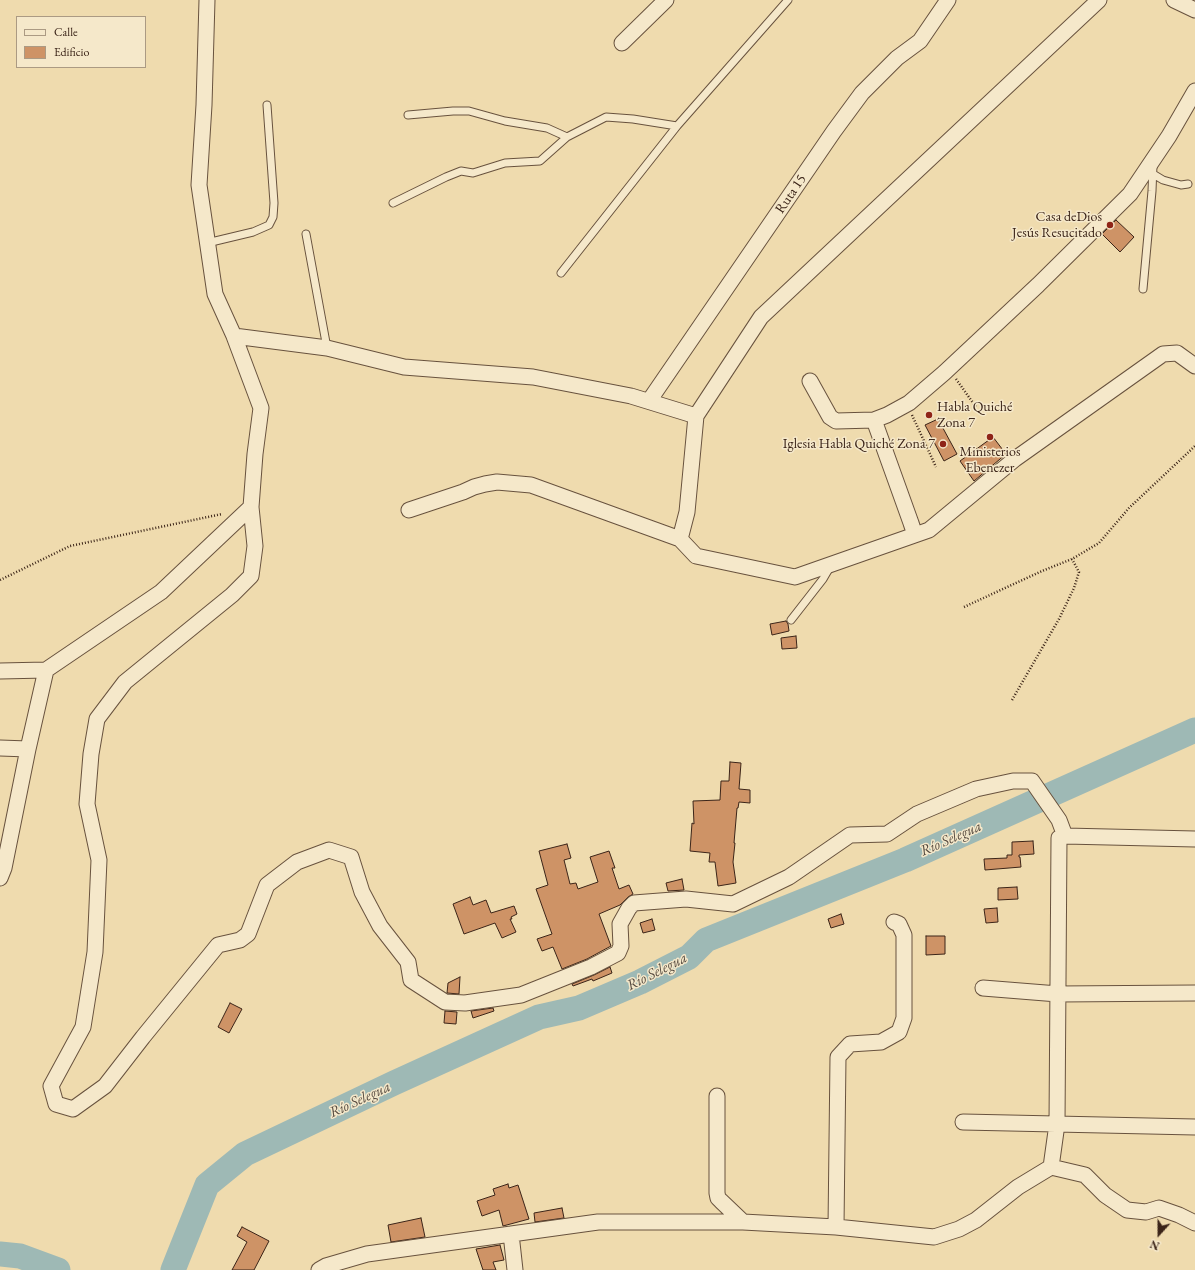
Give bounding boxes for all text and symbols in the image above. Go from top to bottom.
legend [16,16,146,68]
text: Calle [54,24,78,40]
text: Edificio [54,44,89,60]
street label: Ruta 15 [772,171,810,217]
place label: Casa deDios Jesús Resucitado [1012,209,1102,242]
marker: Casa deDios Jesús Resucitado [1105,220,1115,230]
place label: Habla Quiché Zona 7 [937,399,1013,432]
marker: Habla Quiché Zona 7 [924,410,934,420]
marker: Ministerios Ebenezer [985,432,995,442]
place label: Iglesia Habla Quiché Zona 7 [783,436,935,452]
marker: Iglesia Habla Quiché Zona 7 [938,439,948,449]
place label: Ministerios Ebenezer [960,444,1020,476]
water label: Río Selegua [917,817,985,861]
water label: Río Selegua [624,949,690,995]
water label: Río Selegua [327,1078,393,1122]
north arrow [1139,1214,1179,1254]
text: N [1148,1237,1161,1253]

